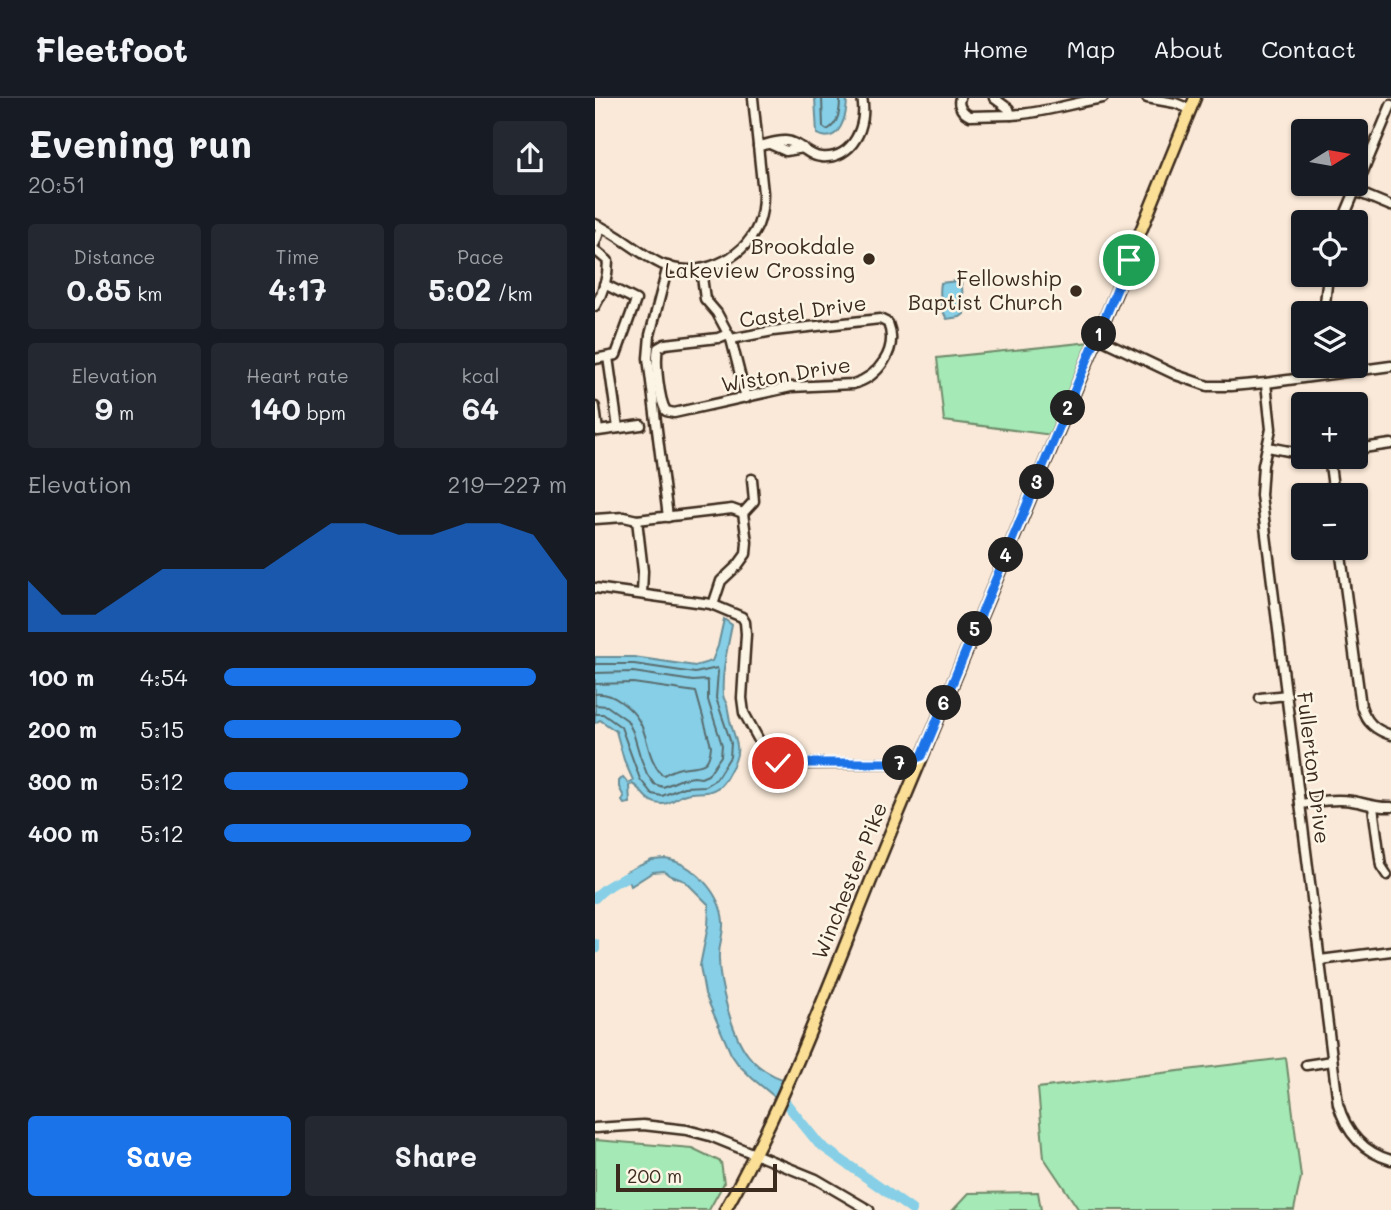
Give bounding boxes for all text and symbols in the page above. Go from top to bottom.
text: Fleetfoot [35,27,188,70]
text: Home [963,33,1028,64]
text: Map [1066,33,1115,64]
text: About [1153,33,1223,64]
text: Contact [1261,33,1356,64]
text: Evening run [28,118,252,168]
north arrow [1291,119,1369,196]
map controls [1291,119,1368,560]
button: share [493,121,567,195]
text: 20:51 [28,169,86,199]
button: locate [1291,210,1368,287]
pin [1099,230,1159,290]
place label: Brookdale Lakeview Crossing [665,232,855,283]
icon: arrive [1110,241,1148,279]
text: Distance [74,244,155,269]
text: Time [276,244,319,269]
text: Pace [457,244,504,269]
marker: Brookdale Lakeview Crossing [861,251,877,267]
place label: Fellowship Baptist Church [908,264,1062,315]
text: 0.85 [67,269,131,309]
text: 4:17 [268,269,327,309]
text: 5:02 [428,269,491,309]
text: km [131,281,162,306]
text: /km [491,281,533,306]
marker: Fellowship Baptist Church [1068,283,1084,299]
street label: Castel Drive [738,288,868,333]
button: layers [1291,301,1368,378]
pin: 1 [1081,316,1117,352]
text: 1 [1094,321,1103,346]
street label: Wiston Drive [719,350,852,397]
text: Elevation [72,363,157,388]
text: Heart rate [246,363,349,388]
text: kcal [462,363,499,388]
text: 9 [95,388,113,428]
text: 140 [249,388,301,428]
text: 64 [462,388,499,428]
pin: 2 [1051,390,1085,426]
button: + [1291,392,1368,469]
text: 2 [1062,395,1073,420]
text: m [113,400,134,425]
text: bpm [301,400,346,425]
pin: 3 [1019,464,1055,500]
text: Elevation [28,469,131,499]
text: 219–227 m [447,469,567,499]
text: 3 [1031,469,1042,494]
button: − [1291,483,1368,560]
pin: 4 [989,538,1023,573]
text: 4 [999,542,1012,567]
pin: 5 [957,612,993,646]
text: 5 [969,616,980,641]
text: 100 m [28,662,94,692]
text: 4:54 [140,662,188,692]
pin: 6 [927,686,961,720]
text: 6 [938,690,949,715]
street label: Fullerton Drive [1292,690,1337,845]
text: 200 m [28,714,97,744]
text: 5:15 [140,714,184,744]
pin [748,733,808,793]
icon: check [759,744,797,782]
pin: 7 [883,746,917,780]
text: 7 [894,750,905,775]
text: 300 m [28,766,98,796]
text: 5:12 [140,766,184,796]
street label: Winchester Pike [805,798,892,963]
text: 400 m [28,818,99,848]
text: 5:12 [140,818,184,848]
button: Save [28,1116,291,1196]
button: Share [305,1116,567,1196]
scale bar [616,1161,777,1193]
text: 200 m [627,1163,682,1188]

